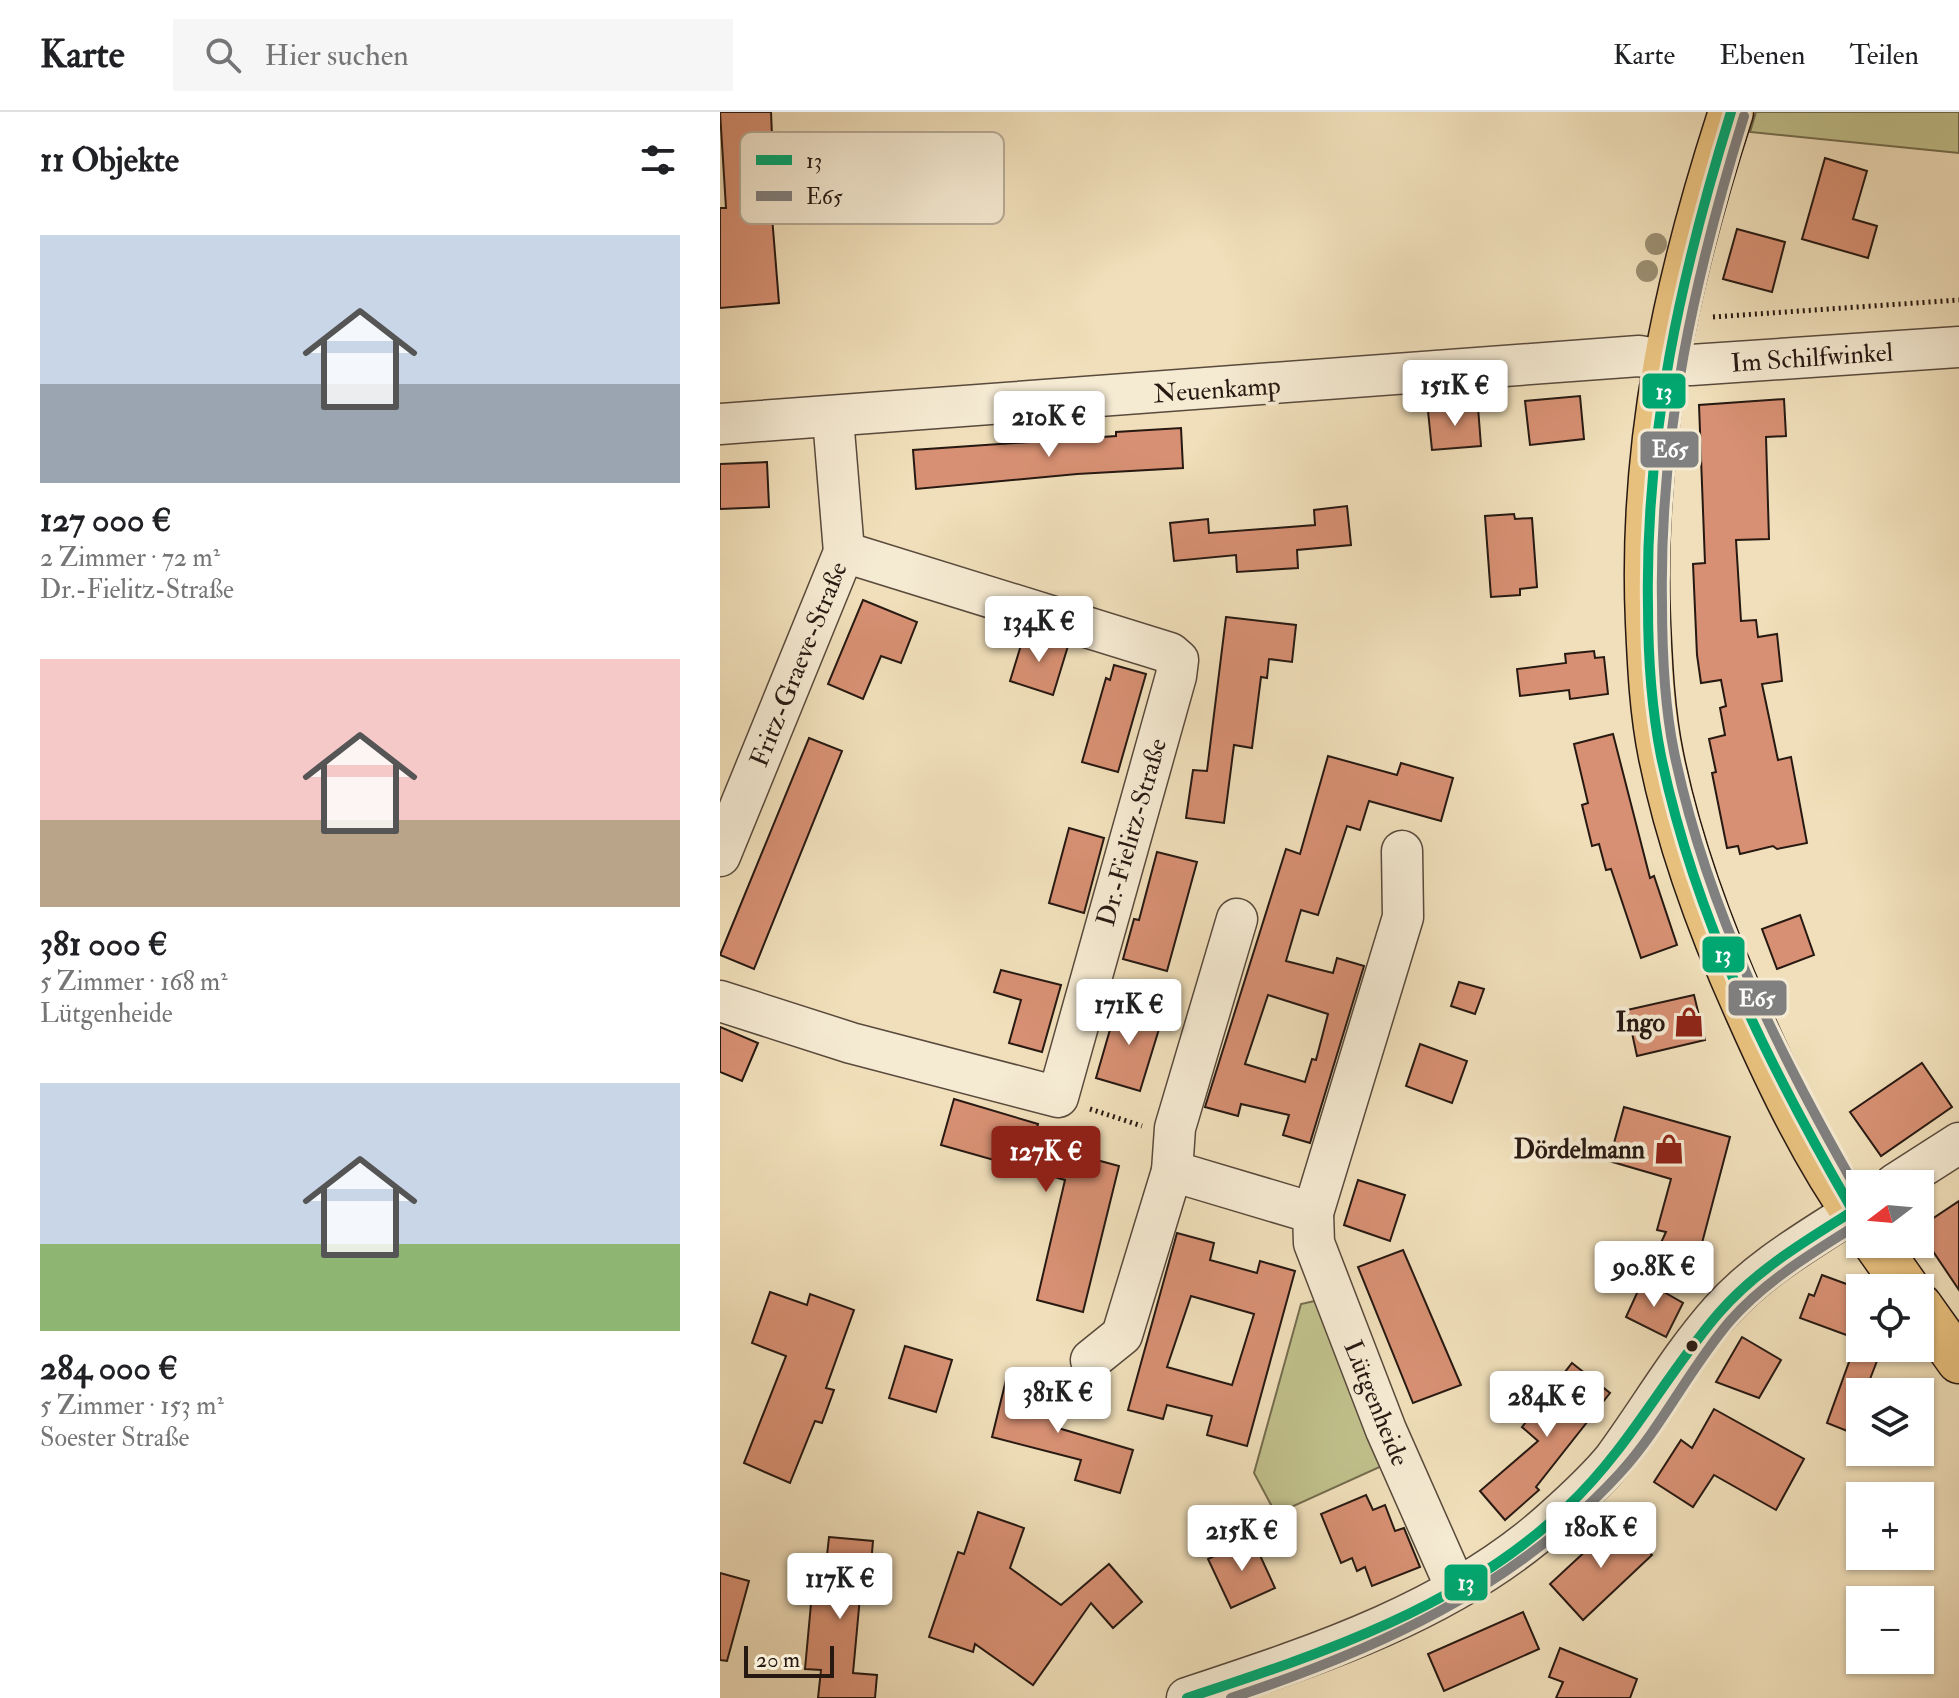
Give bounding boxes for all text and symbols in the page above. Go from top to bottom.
search box [173,19,733,91]
text: Karte [40,31,125,79]
icon: search [201,33,245,77]
text: Hier suchen [265,37,409,74]
text: Karte [1613,38,1675,73]
text: Ebenen [1719,38,1805,73]
text: Teilen [1849,38,1919,73]
legend [740,132,1004,224]
icon: filters [636,138,680,182]
text: 11 Objekte [40,139,179,182]
text: 13 [806,147,822,175]
text: E65 [806,183,843,211]
icon: home [288,287,432,431]
street label: Im Schilfwinkel [1730,336,1895,380]
pin: 151K € [1390,360,1520,428]
street label: Neuenkamp [1152,370,1282,411]
text: 151K € [1421,370,1489,402]
line badge: 13 [1641,372,1687,410]
text: 13 [1656,378,1672,406]
pin: 210K € [984,391,1114,459]
text: 210K € [1012,401,1086,433]
line badge: E65 [1639,430,1700,469]
text: E65 [1652,436,1689,464]
text: 127 000 € [40,499,171,542]
text: 2 Zimmer · 72 m² [40,542,220,574]
street label: Fritz-Graeve-Straße [743,557,855,772]
text: Dr.-Fielitz-Straße [40,574,234,606]
pin: 134K € [974,596,1104,664]
text: 134K € [1003,606,1075,638]
icon: home [288,711,432,855]
street label: Dr.-Fielitz-Straße [1090,735,1174,930]
text: 381 000 € [40,923,168,966]
line badge: 13 [1701,935,1746,974]
text: 13 [1715,941,1731,969]
text: 5 Zimmer · 168 m² [40,966,228,998]
pin: 171K € [1064,979,1194,1047]
line badge: E65 [1727,979,1788,1017]
text: E65 [1739,985,1776,1013]
text: 171K € [1094,989,1164,1021]
text: Lütgenheide [40,998,173,1030]
shop icon: Ingo [1672,1005,1706,1039]
place label: Ingo [1616,1007,1665,1040]
pin: 127K € [981,1126,1111,1194]
shop icon: Dördelmann [1652,1132,1686,1166]
place label: Dördelmann [1514,1134,1646,1166]
icon: home [288,1135,432,1279]
text: 127K € [1009,1136,1083,1168]
north arrow [1846,1170,1934,1258]
map controls [1846,1170,1934,1674]
pin: 90.8K € [1580,1241,1728,1309]
text: 90.8K € [1613,1251,1695,1283]
button: locate [1846,1274,1934,1362]
street label: Lütgenheide [1336,1336,1416,1471]
unlabelled marker [1684,1338,1700,1354]
text: 284 000 € [40,1347,178,1390]
pin: 381K € [993,1367,1123,1435]
pin: 284K € [1482,1371,1612,1439]
text: 381K € [1023,1377,1093,1409]
button: layers [1846,1378,1934,1466]
text: 284K € [1508,1381,1586,1413]
text: 5 Zimmer · 153 m² [40,1390,224,1422]
text: Soester Straße [40,1422,189,1454]
button: + [1846,1482,1934,1570]
pin: 180K € [1536,1502,1666,1570]
pin: 215K € [1177,1505,1307,1573]
text: 180K € [1564,1512,1638,1544]
text: 215K € [1206,1515,1278,1547]
pin: 117K € [775,1553,905,1621]
text: 117K € [805,1563,875,1595]
line badge: 13 [1443,1563,1489,1602]
text: 13 [1458,1569,1474,1597]
button: − [1846,1586,1934,1674]
scale bar [744,1642,834,1678]
text: 20 m [756,1646,800,1674]

